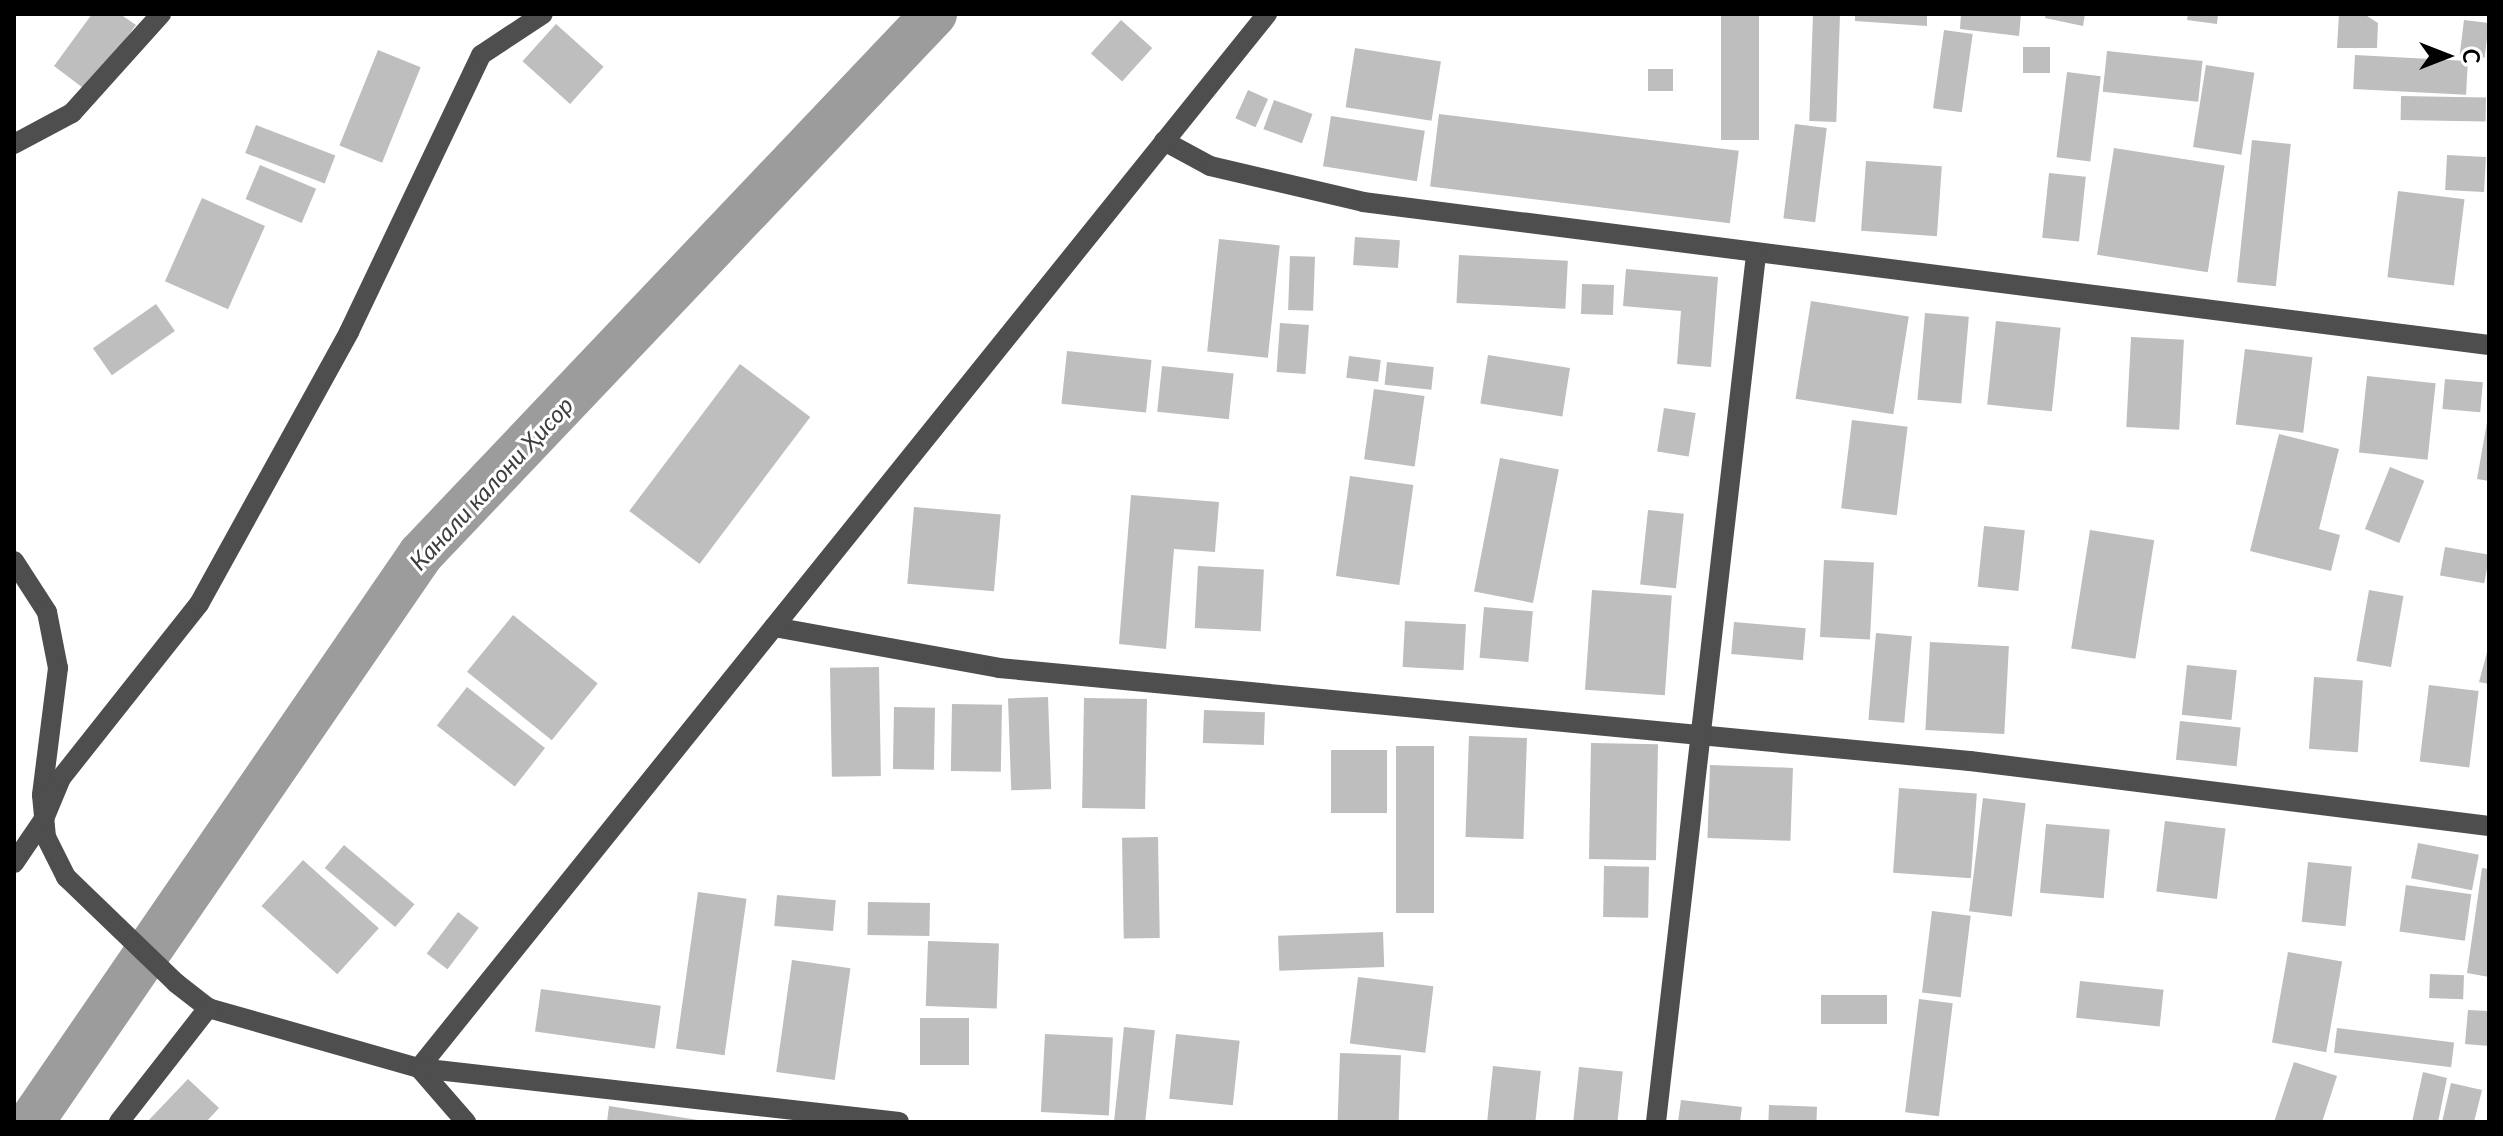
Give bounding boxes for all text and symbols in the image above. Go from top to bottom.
north arrow [2407,16,2487,96]
text: С [2458,49,2485,63]
water label: Канали калони Ҳисор [403,390,579,576]

